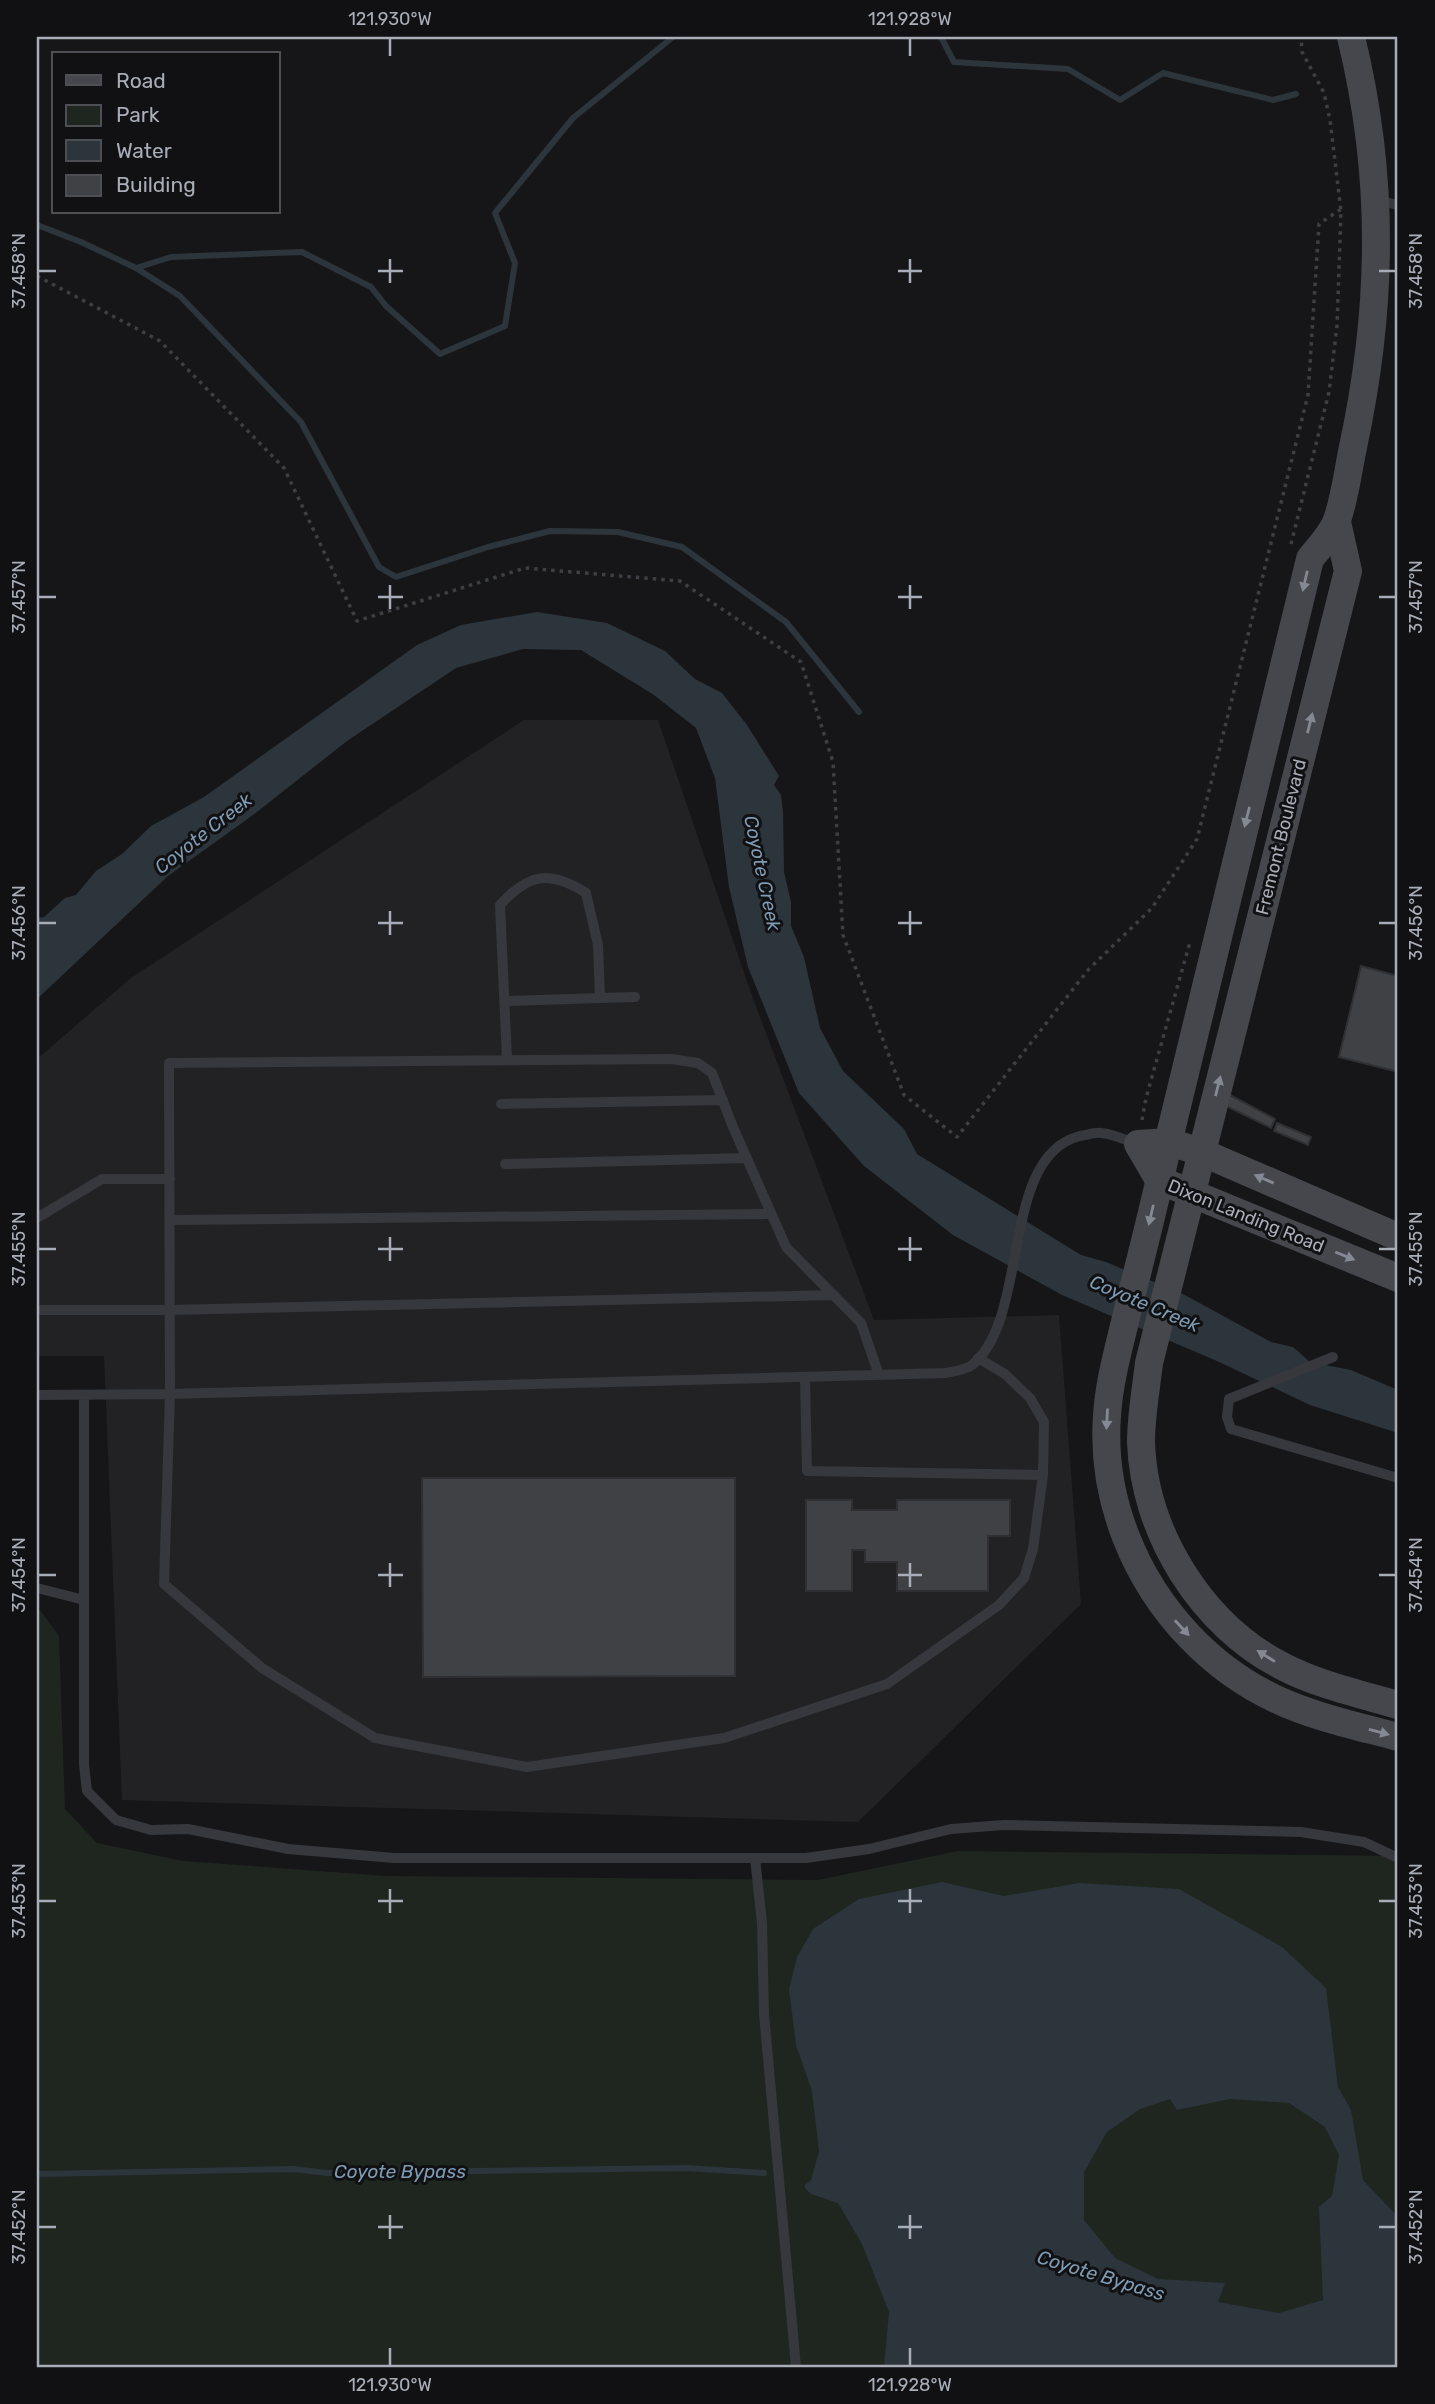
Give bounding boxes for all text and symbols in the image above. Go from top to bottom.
text: 121.930°W [348,8,432,30]
text: 121.928°W [868,8,952,30]
legend [52,52,280,214]
text: Road [116,68,166,93]
text: Park [116,102,160,127]
text: Water [116,138,172,163]
text: Building [116,172,196,197]
text: 37.458°N [8,233,30,309]
text: 37.458°N [1405,233,1427,309]
text: 37.457°N [8,560,30,634]
text: 37.457°N [1405,560,1427,634]
one-way arrow [1299,570,1310,592]
one-way arrow [1305,712,1316,734]
street label: Fremont Boulevard [1251,757,1311,917]
water label: Coyote Creek [150,788,257,879]
one-way arrow [1241,807,1252,829]
water label: Coyote Creek [739,813,786,933]
text: 37.456°N [8,885,30,961]
text: 37.456°N [1405,885,1427,961]
one-way arrow [1213,1075,1224,1097]
one-way arrow [1254,1173,1274,1185]
street label: Dixon Landing Road [1165,1175,1327,1257]
one-way arrow [1145,1204,1156,1226]
text: 37.455°N [8,1211,30,1287]
text: 37.455°N [1405,1211,1427,1287]
one-way arrow [1335,1251,1356,1262]
water label: Coyote Creek [1086,1270,1204,1337]
one-way arrow [1101,1408,1112,1430]
text: 37.454°N [8,1537,30,1613]
text: 37.454°N [1405,1537,1427,1613]
one-way arrow [1173,1619,1189,1636]
one-way arrow [1256,1650,1275,1663]
one-way arrow [1368,1727,1390,1738]
text: 37.453°N [8,1863,30,1939]
text: 37.453°N [1405,1863,1427,1939]
water label: Coyote Bypass [334,2160,466,2183]
text: 37.452°N [8,2189,30,2265]
text: 37.452°N [1405,2189,1427,2265]
water label: Coyote Bypass [1034,2245,1168,2306]
text: 121.930°W [348,2374,432,2396]
text: 121.928°W [868,2374,952,2396]

